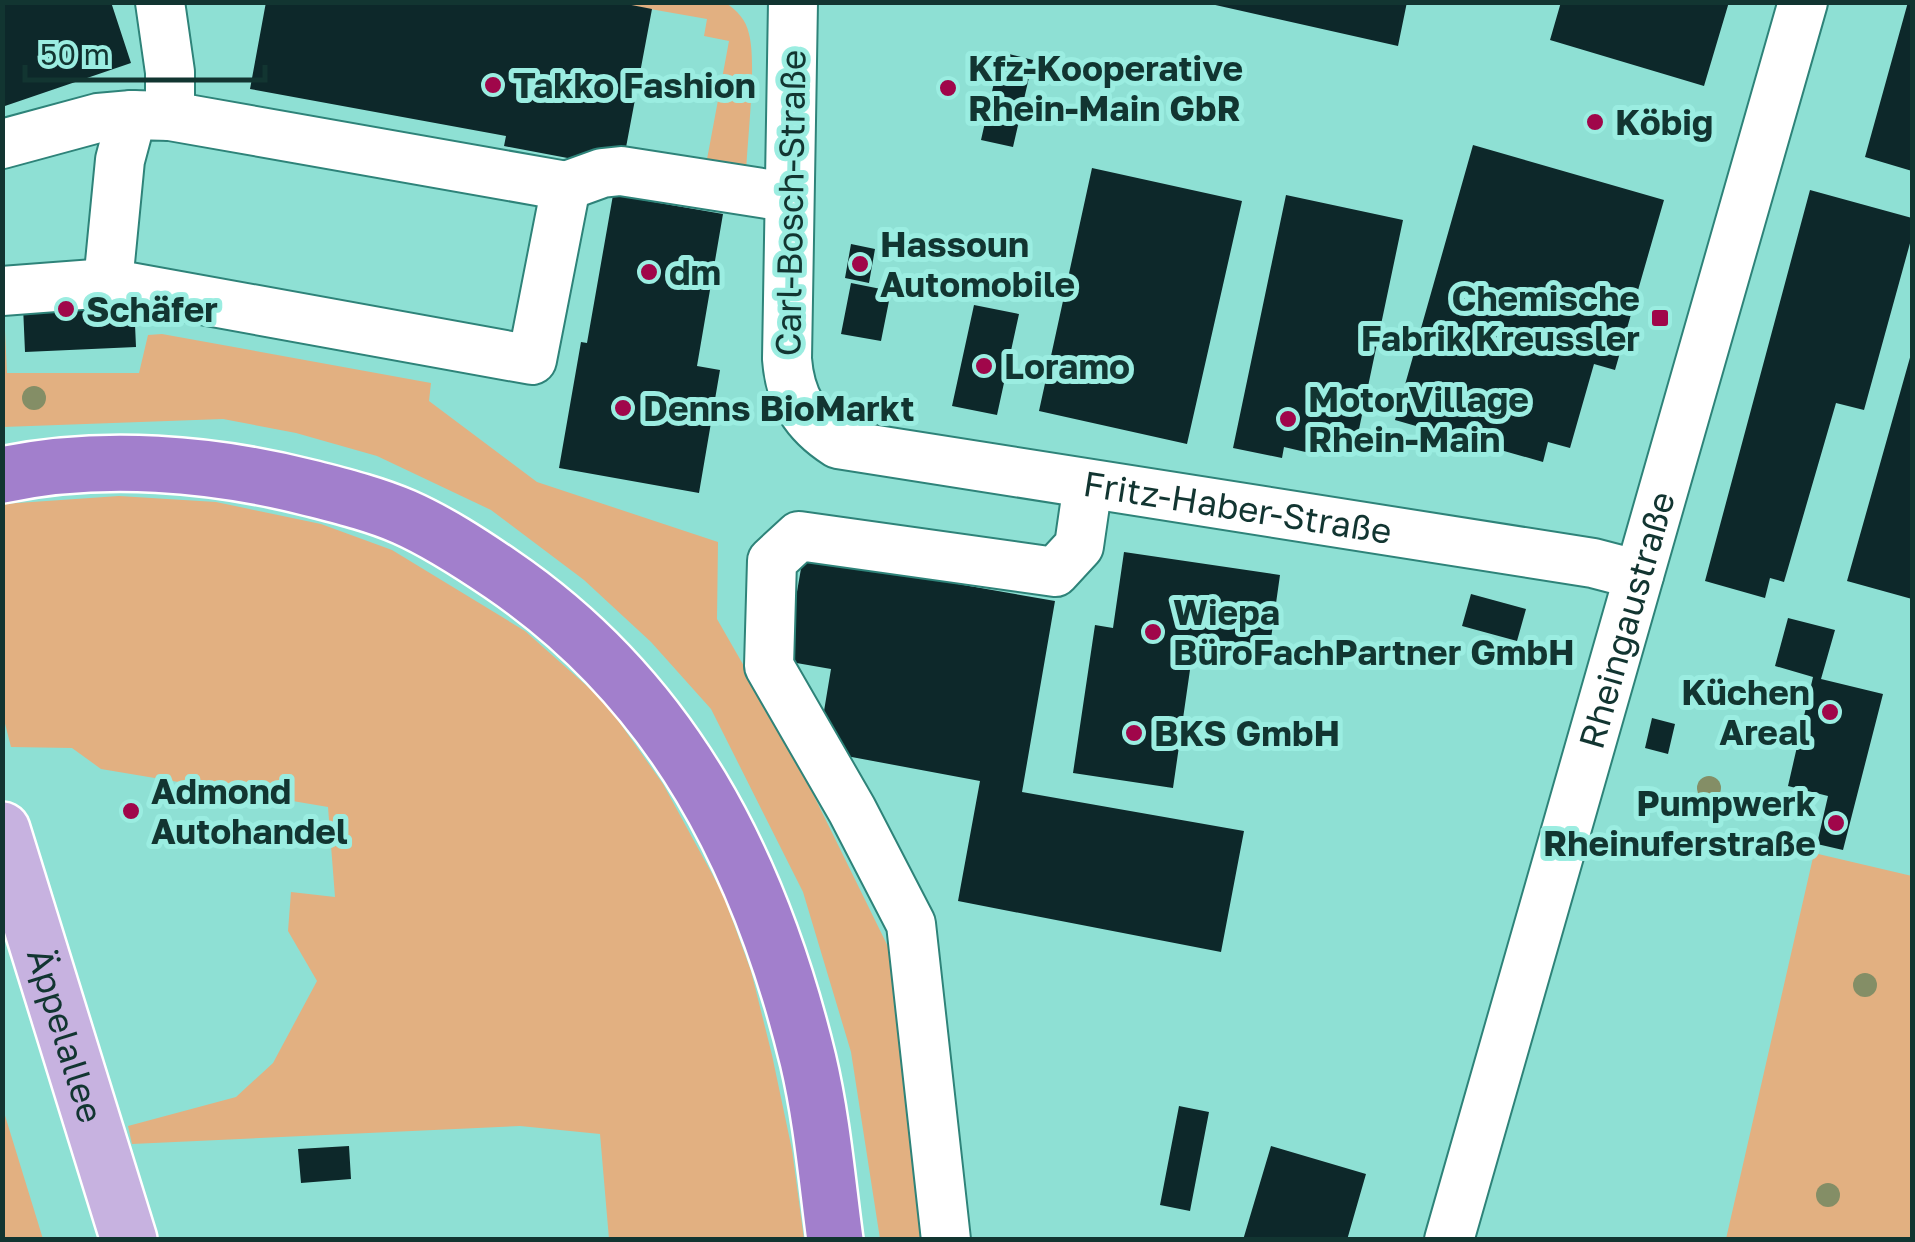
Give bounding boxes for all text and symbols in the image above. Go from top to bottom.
scale bar [25,20,265,82]
text: 50 m [40,36,110,72]
place label: Kfz-Kooperative Rhein-Main GbR [968,47,1243,129]
street label: Carl-Bosch-Straße [766,49,814,357]
place label: Takko Fashion [513,64,756,106]
marker: Takko Fashion [482,74,504,96]
marker: Kfz-Kooperative Rhein-Main GbR [937,77,959,99]
place label: Köbig [1615,101,1713,143]
marker: Köbig [1584,111,1606,133]
place label: Hassoun Automobile [880,223,1075,305]
place label: dm [669,251,721,293]
marker: Hassoun Automobile [849,253,871,275]
marker: dm [638,261,660,283]
place label: Chemische Fabrik Kreussler [1361,277,1640,359]
place label: Schäfer [86,288,218,330]
marker: Schäfer [55,298,77,320]
marker: Chemische Fabrik Kreussler [1649,307,1671,329]
place label: Loramo [1004,345,1130,387]
marker: Loramo [973,355,995,377]
place label: MotorVillage Rhein-Main [1308,378,1529,460]
place label: Denns BioMarkt [643,387,915,429]
marker: Denns BioMarkt [612,397,634,419]
marker: MotorVillage Rhein-Main [1277,408,1299,430]
street label: Fritz-Haber-Straße [1080,462,1395,552]
street label: Rheingaustraße [1570,487,1683,753]
place label: Wiepa BüroFachPartner GmbH [1173,591,1575,673]
marker: Wiepa BüroFachPartner GmbH [1142,621,1164,643]
place label: Küchen Areal [1681,671,1810,753]
marker: Küchen Areal [1819,701,1841,723]
place label: BKS GmbH [1154,712,1340,754]
marker: BKS GmbH [1123,722,1145,744]
place label: Admond Autohandel [151,770,348,852]
place label: Pumpwerk Rheinuferstraße [1543,782,1816,864]
marker: Admond Autohandel [120,800,142,822]
marker: Pumpwerk Rheinuferstraße [1825,812,1847,834]
street label: Äppelallee [19,943,112,1128]

